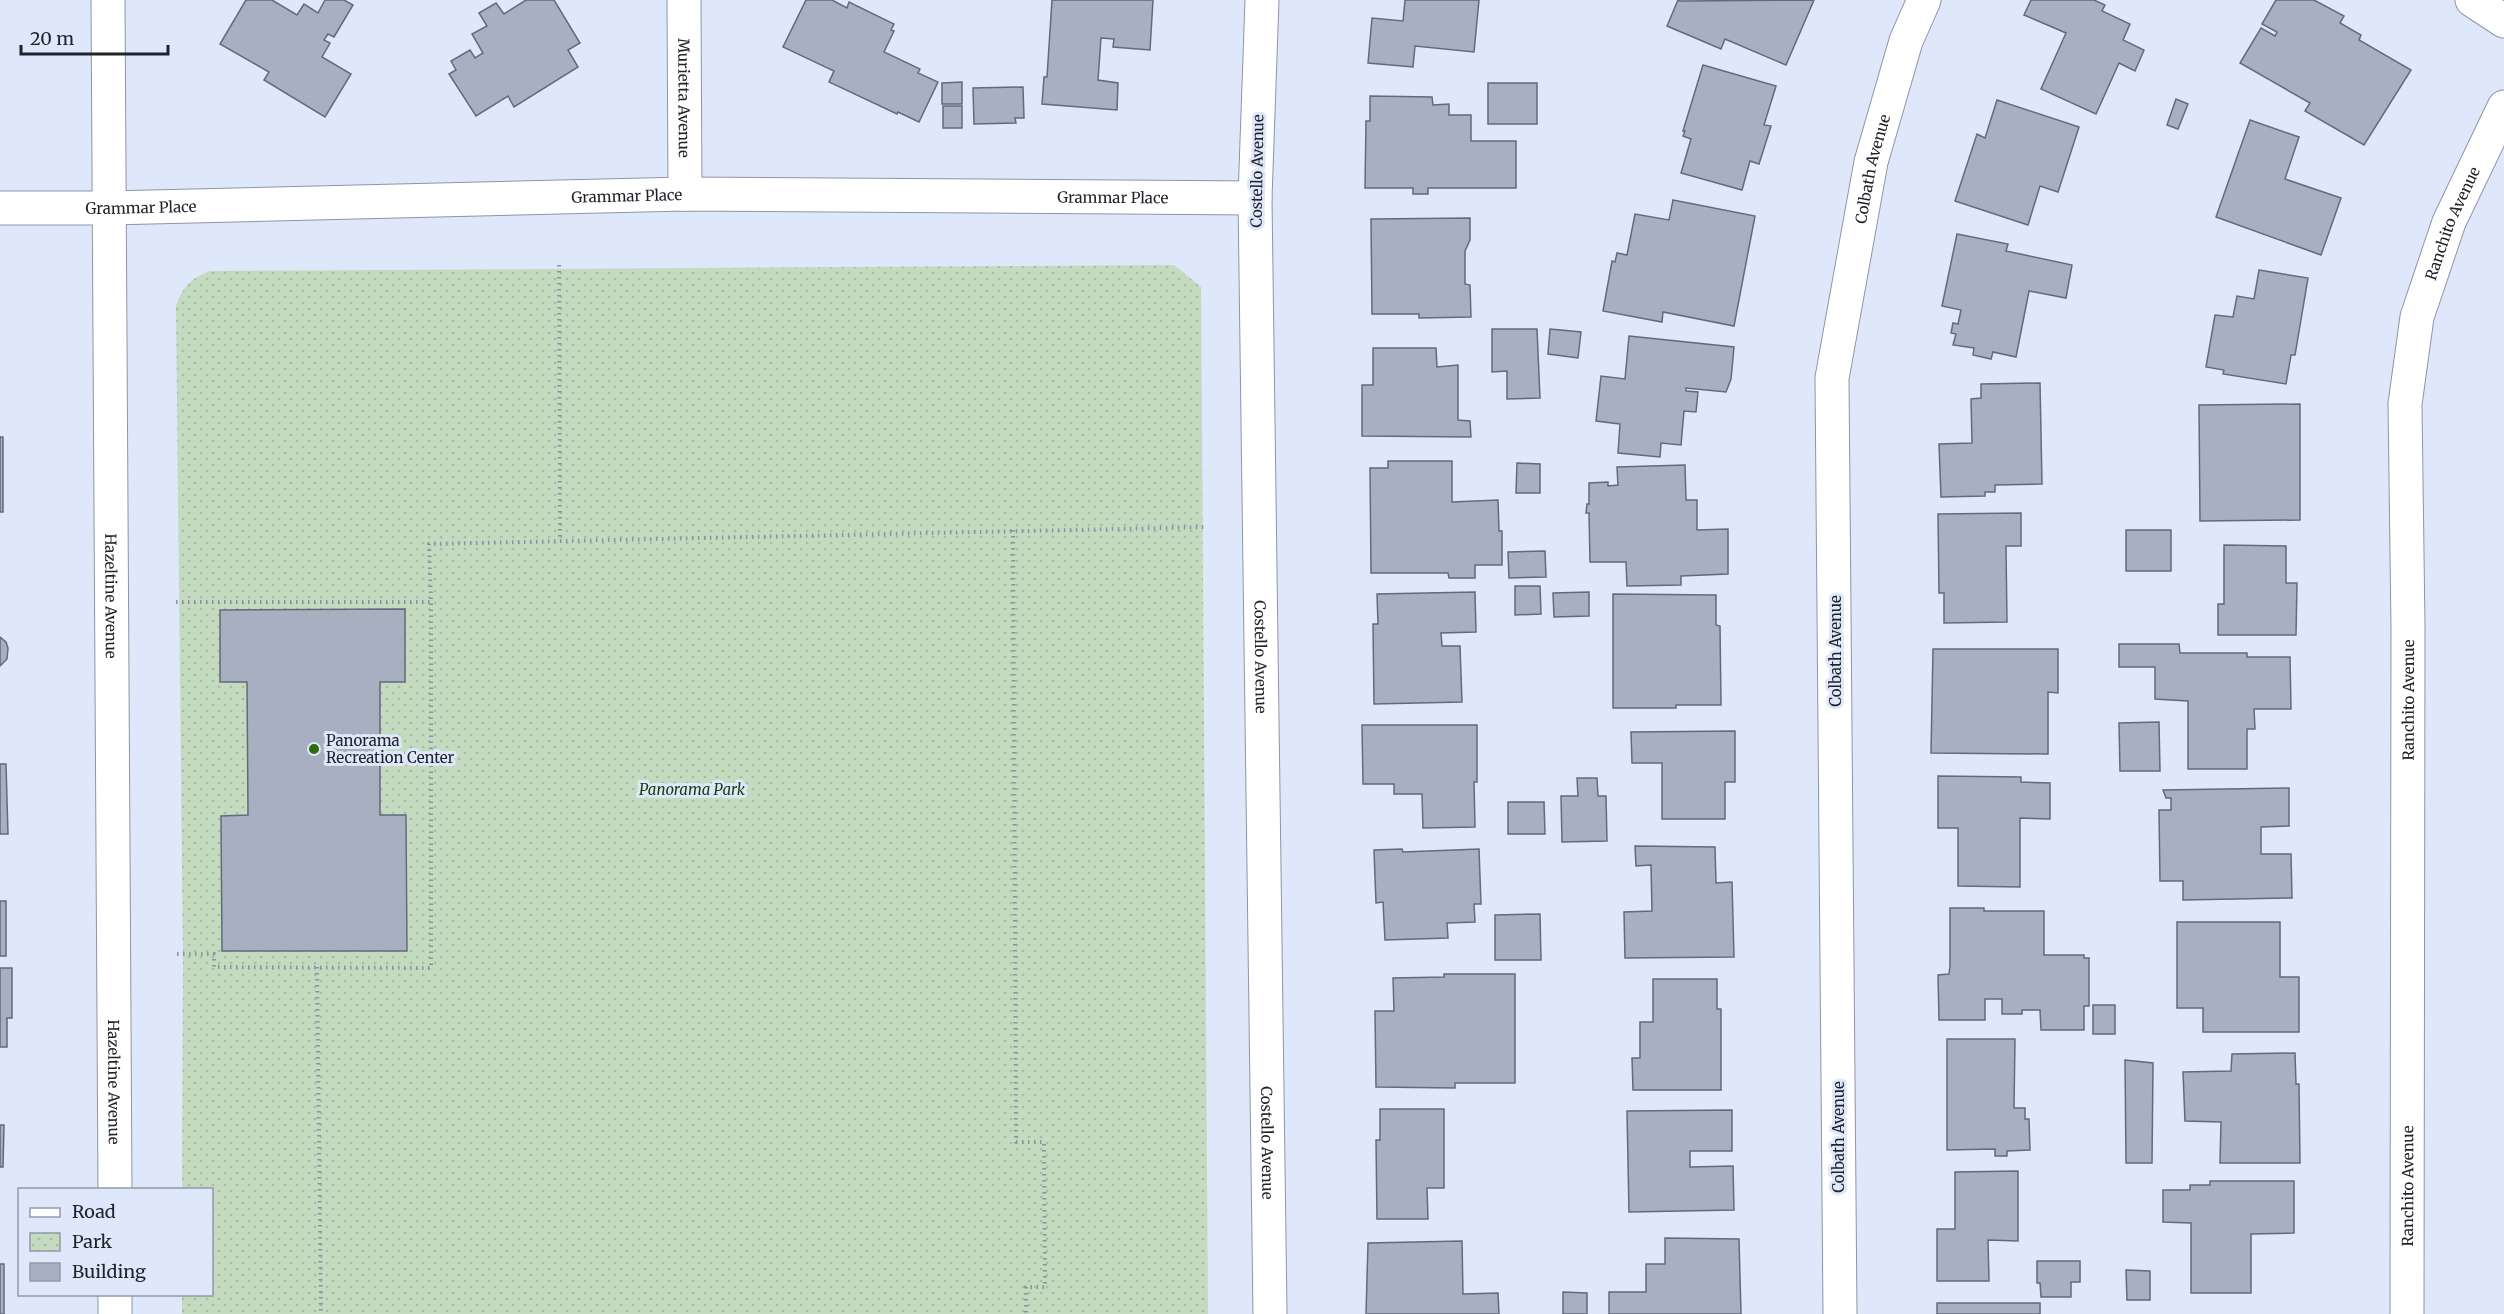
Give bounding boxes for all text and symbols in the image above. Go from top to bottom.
scale bar [21,18,168,56]
text: 20 m [30,27,74,50]
street label: Murietta Avenue [675,38,694,158]
street label: Colbath Avenue [1851,112,1894,225]
street label: Costello Avenue [1247,114,1267,228]
street label: Ranchito Avenue [2421,163,2484,282]
street label: Grammar Place [571,185,683,206]
street label: Grammar Place [1057,187,1169,207]
street label: Grammar Place [86,196,197,218]
street label: Hazeltine Avenue [102,533,121,659]
street label: Colbath Avenue [1826,595,1845,707]
street label: Costello Avenue [1251,600,1271,714]
street label: Ranchito Avenue [2398,639,2417,760]
place label: Panorama Recreation Center [326,731,455,767]
marker: Panorama Recreation Center [307,742,321,756]
park label: Panorama Park [639,780,746,799]
street label: Hazeltine Avenue [104,1019,124,1145]
street label: Colbath Avenue [1829,1081,1848,1193]
street label: Costello Avenue [1257,1086,1278,1200]
street label: Ranchito Avenue [2398,1125,2417,1246]
legend [18,1188,213,1296]
text: Road [72,1200,116,1223]
text: Park [72,1230,113,1253]
text: Building [72,1260,146,1283]

